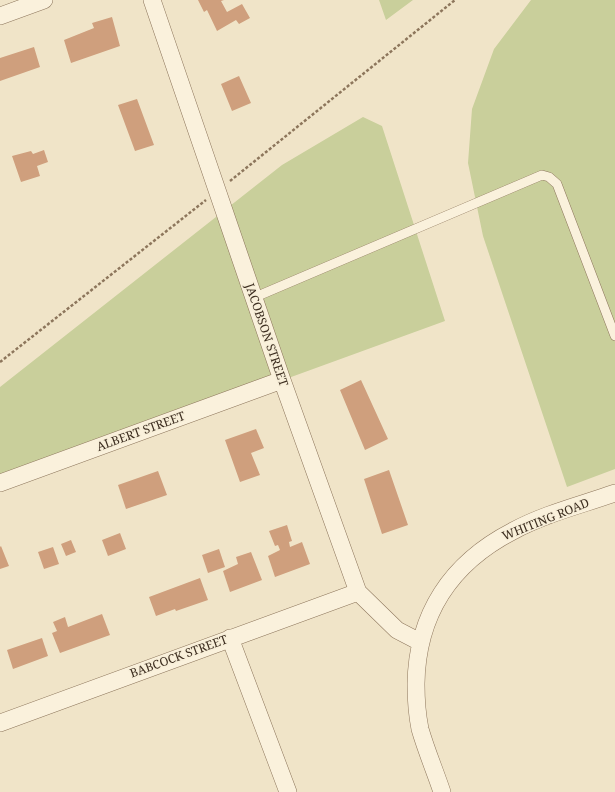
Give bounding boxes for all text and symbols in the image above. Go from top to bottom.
street label: JACOBSON STREET [242,282,290,388]
street label: ALBERT STREET [95,409,187,455]
street label: WHITING ROAD [500,496,592,544]
street label: BABCOCK STREET [128,633,230,681]

